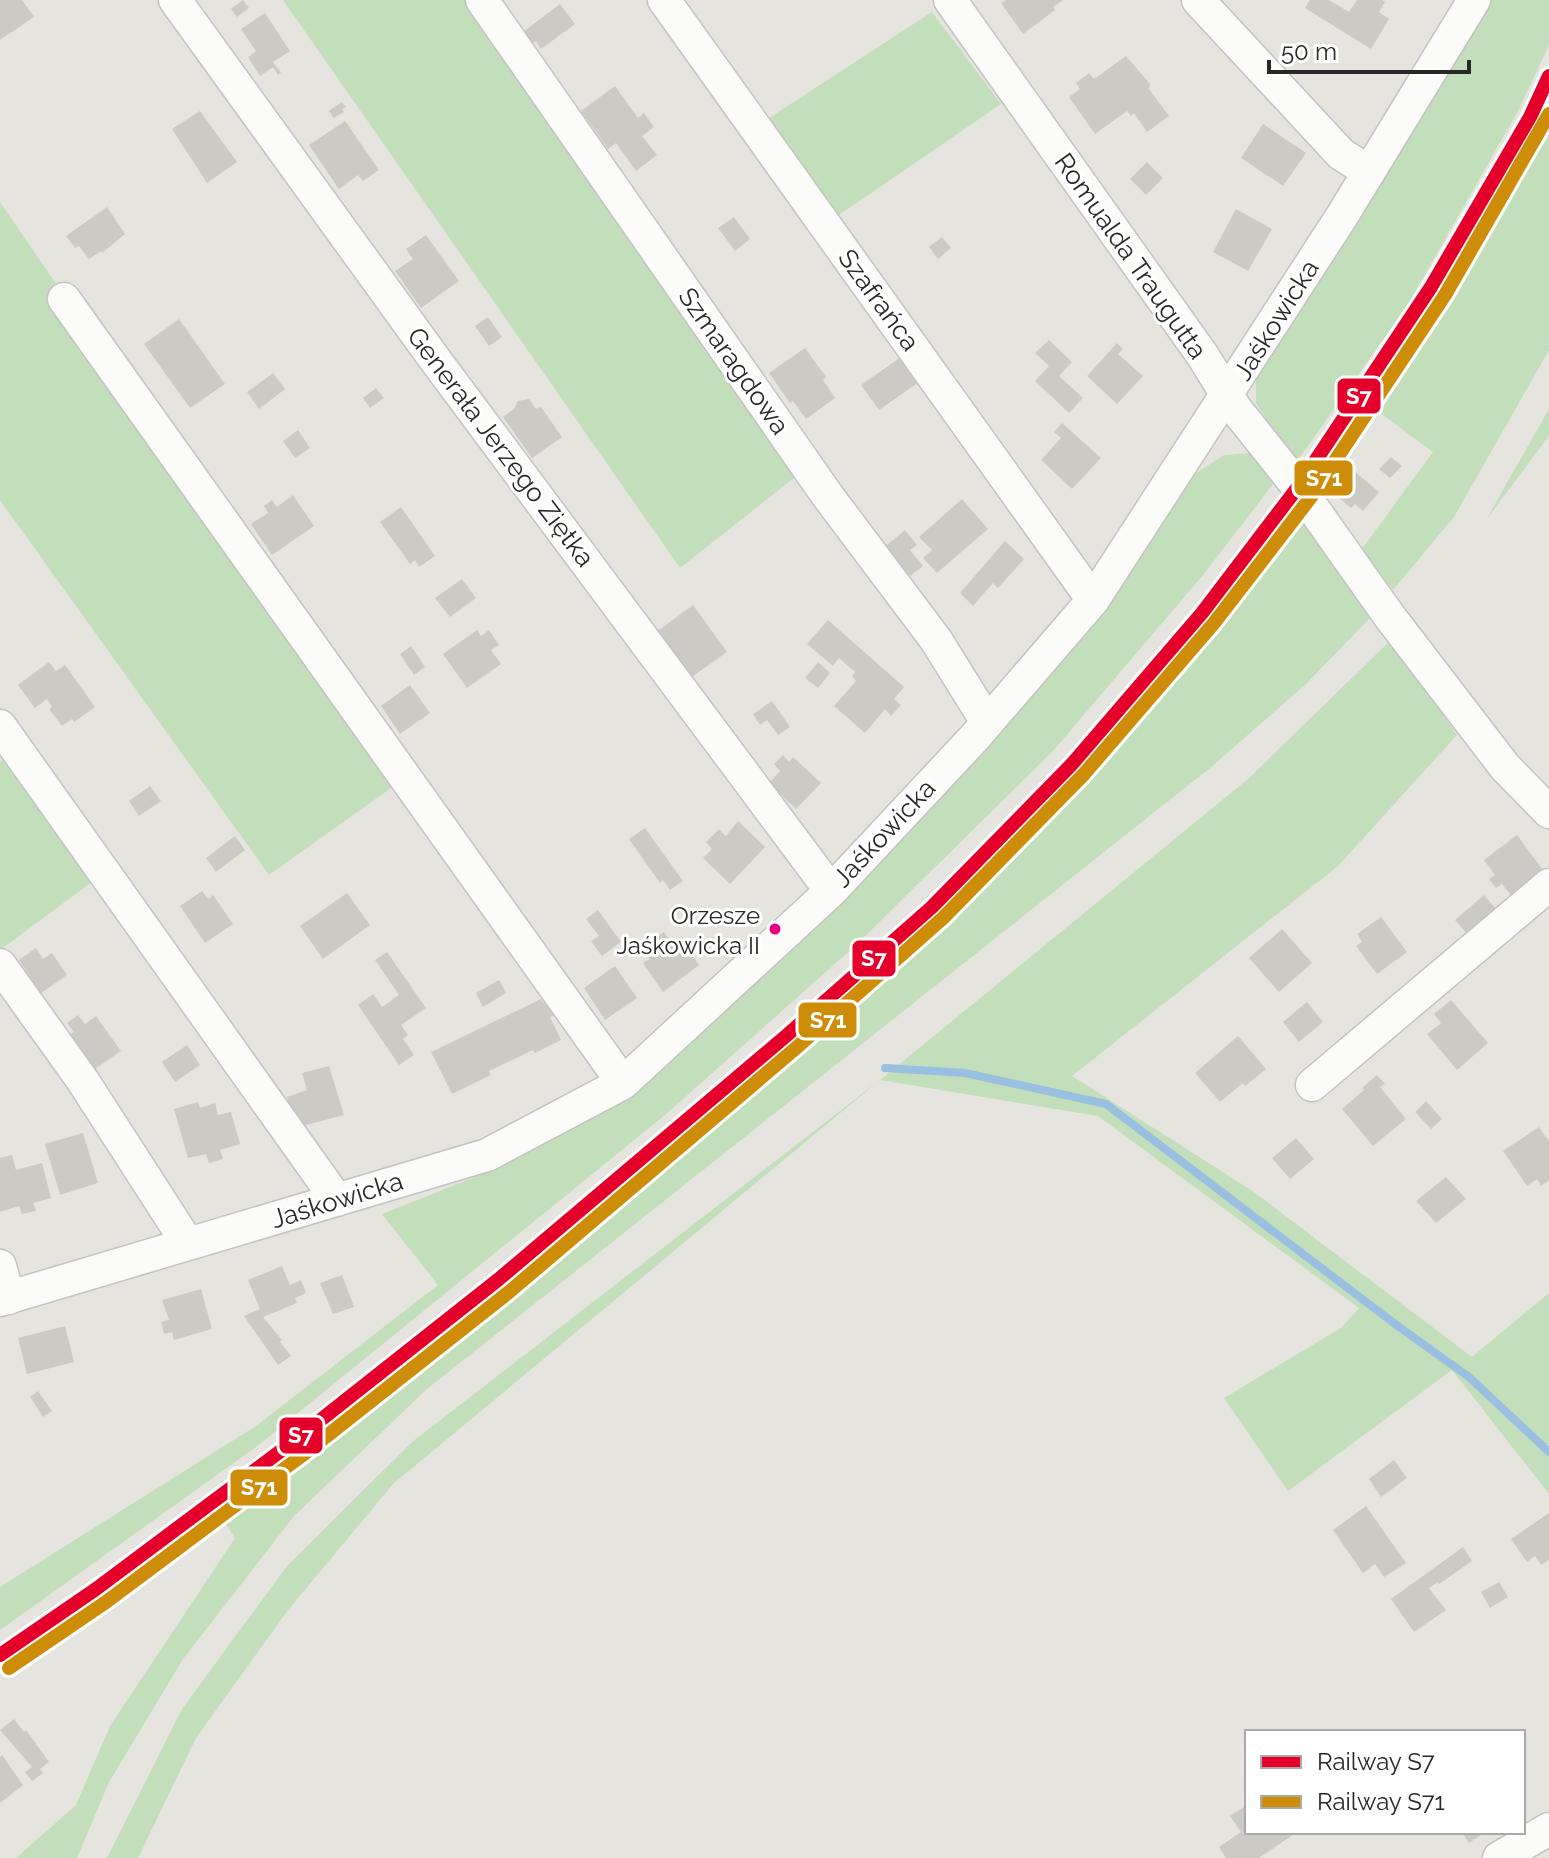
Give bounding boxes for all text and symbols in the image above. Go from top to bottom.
scale bar [1269,24,1469,74]
text: 50 m [1281,37,1337,66]
street label: Romualda Traugutta [1049,147,1213,365]
street label: Szafrańca [832,243,926,357]
street label: Jaśkowicka [1227,254,1325,386]
street label: Szmaragdowa [672,282,796,440]
street label: Generała Jerzego Ziętka [401,322,601,572]
line badge: S7 [1336,377,1382,415]
text: S7 [1346,383,1373,409]
line badge: S71 [1293,459,1354,497]
text: S71 [1306,465,1342,491]
street label: Jaśkowicka [827,773,941,893]
place label: Orzesze Jaśkowicka II [616,901,760,960]
marker: Orzesze Jaśkowicka II [767,921,783,937]
line badge: S7 [851,939,897,978]
text: S7 [861,945,888,971]
line badge: S71 [797,1001,858,1039]
text: S71 [810,1007,846,1033]
street label: Jaśkowicka [268,1166,406,1234]
line badge: S7 [278,1416,324,1455]
text: S7 [288,1422,315,1448]
line badge: S71 [229,1468,289,1507]
text: S71 [241,1474,277,1500]
legend [1245,1730,1525,1834]
text: Railway S7 [1317,1747,1435,1776]
text: Railway S71 [1317,1787,1445,1816]

